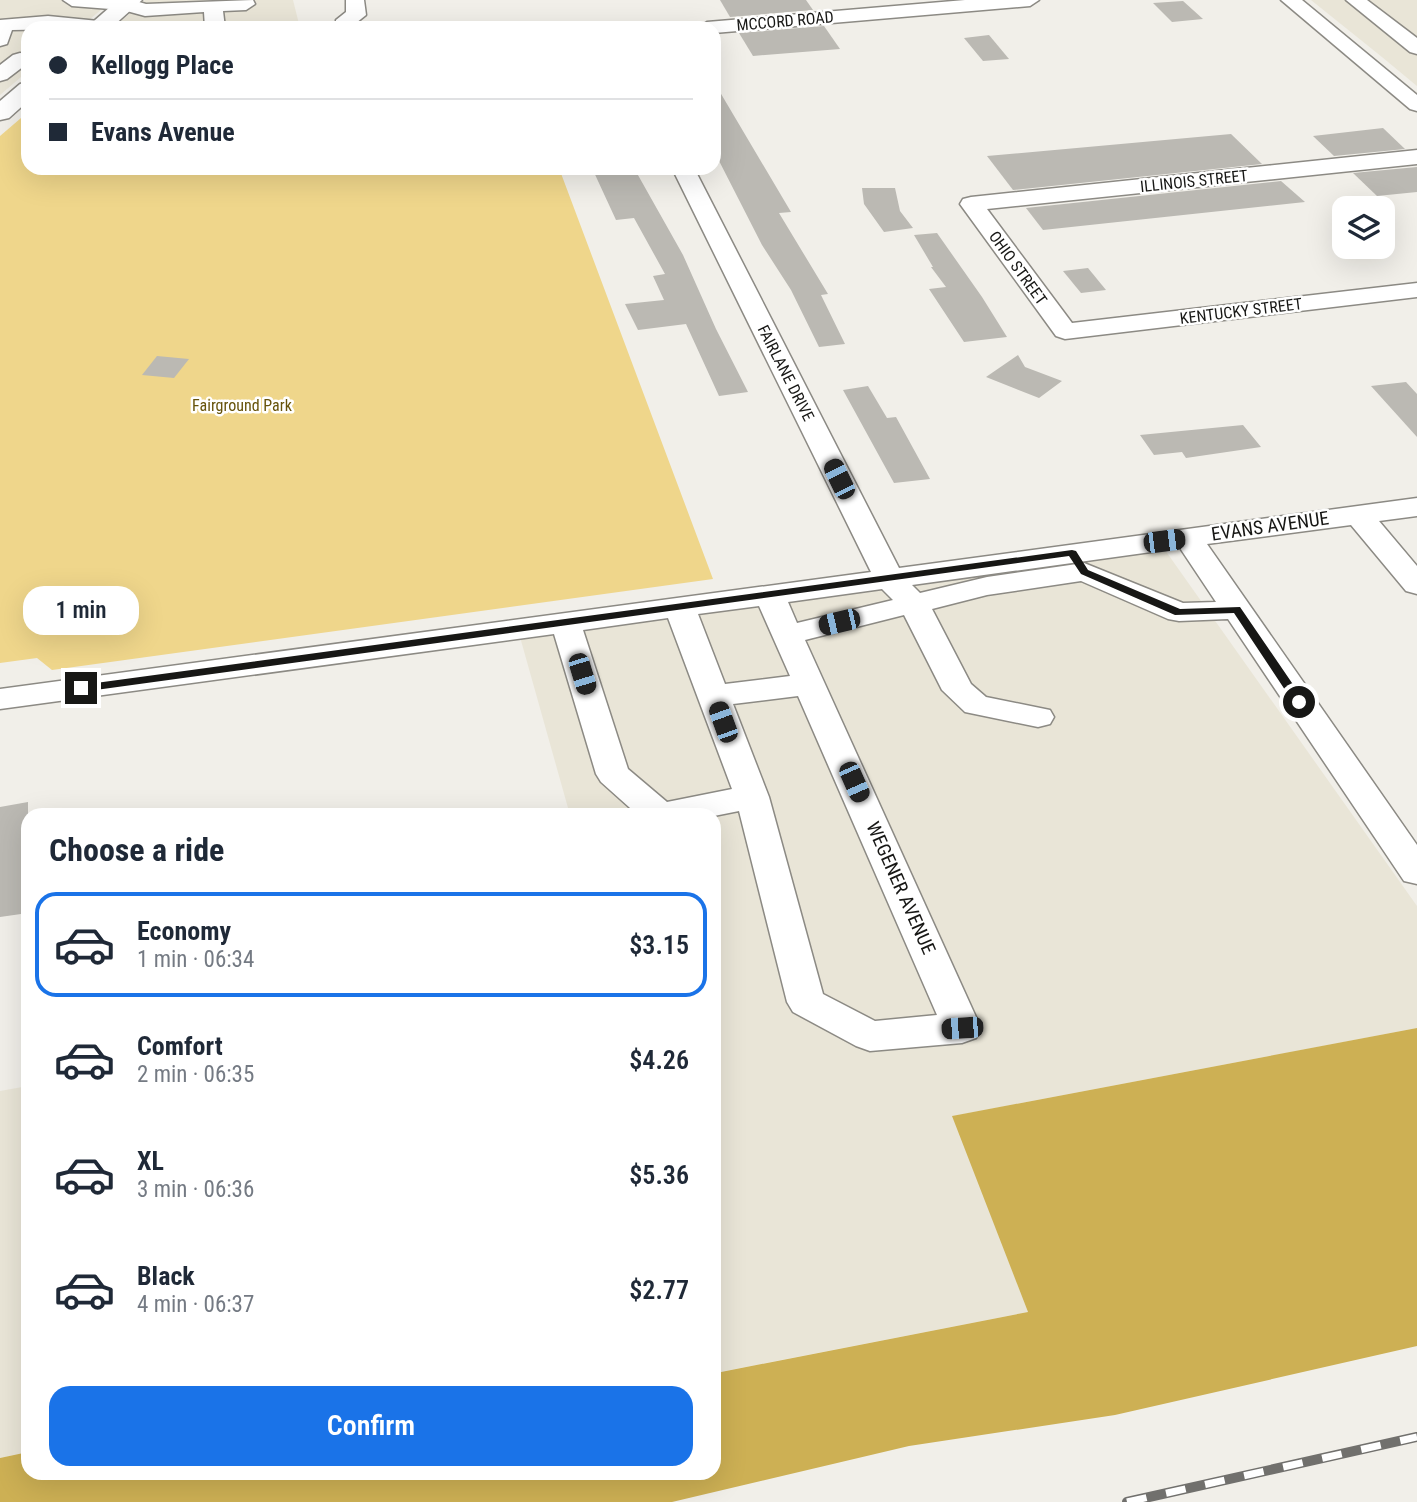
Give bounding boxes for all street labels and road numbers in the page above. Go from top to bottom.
street label: MCCORD ROAD [736,7,834,35]
street label: ILLINOIS STREET [1139,166,1249,196]
street label: OHIO STREET [985,227,1051,309]
street label: KENTUCKY STREET [1179,294,1303,328]
street label: FAIRLANE DRIVE [754,322,818,424]
street label: EVANS AVENUE [1210,506,1330,546]
street label: WEGENER AVENUE [862,818,940,958]

